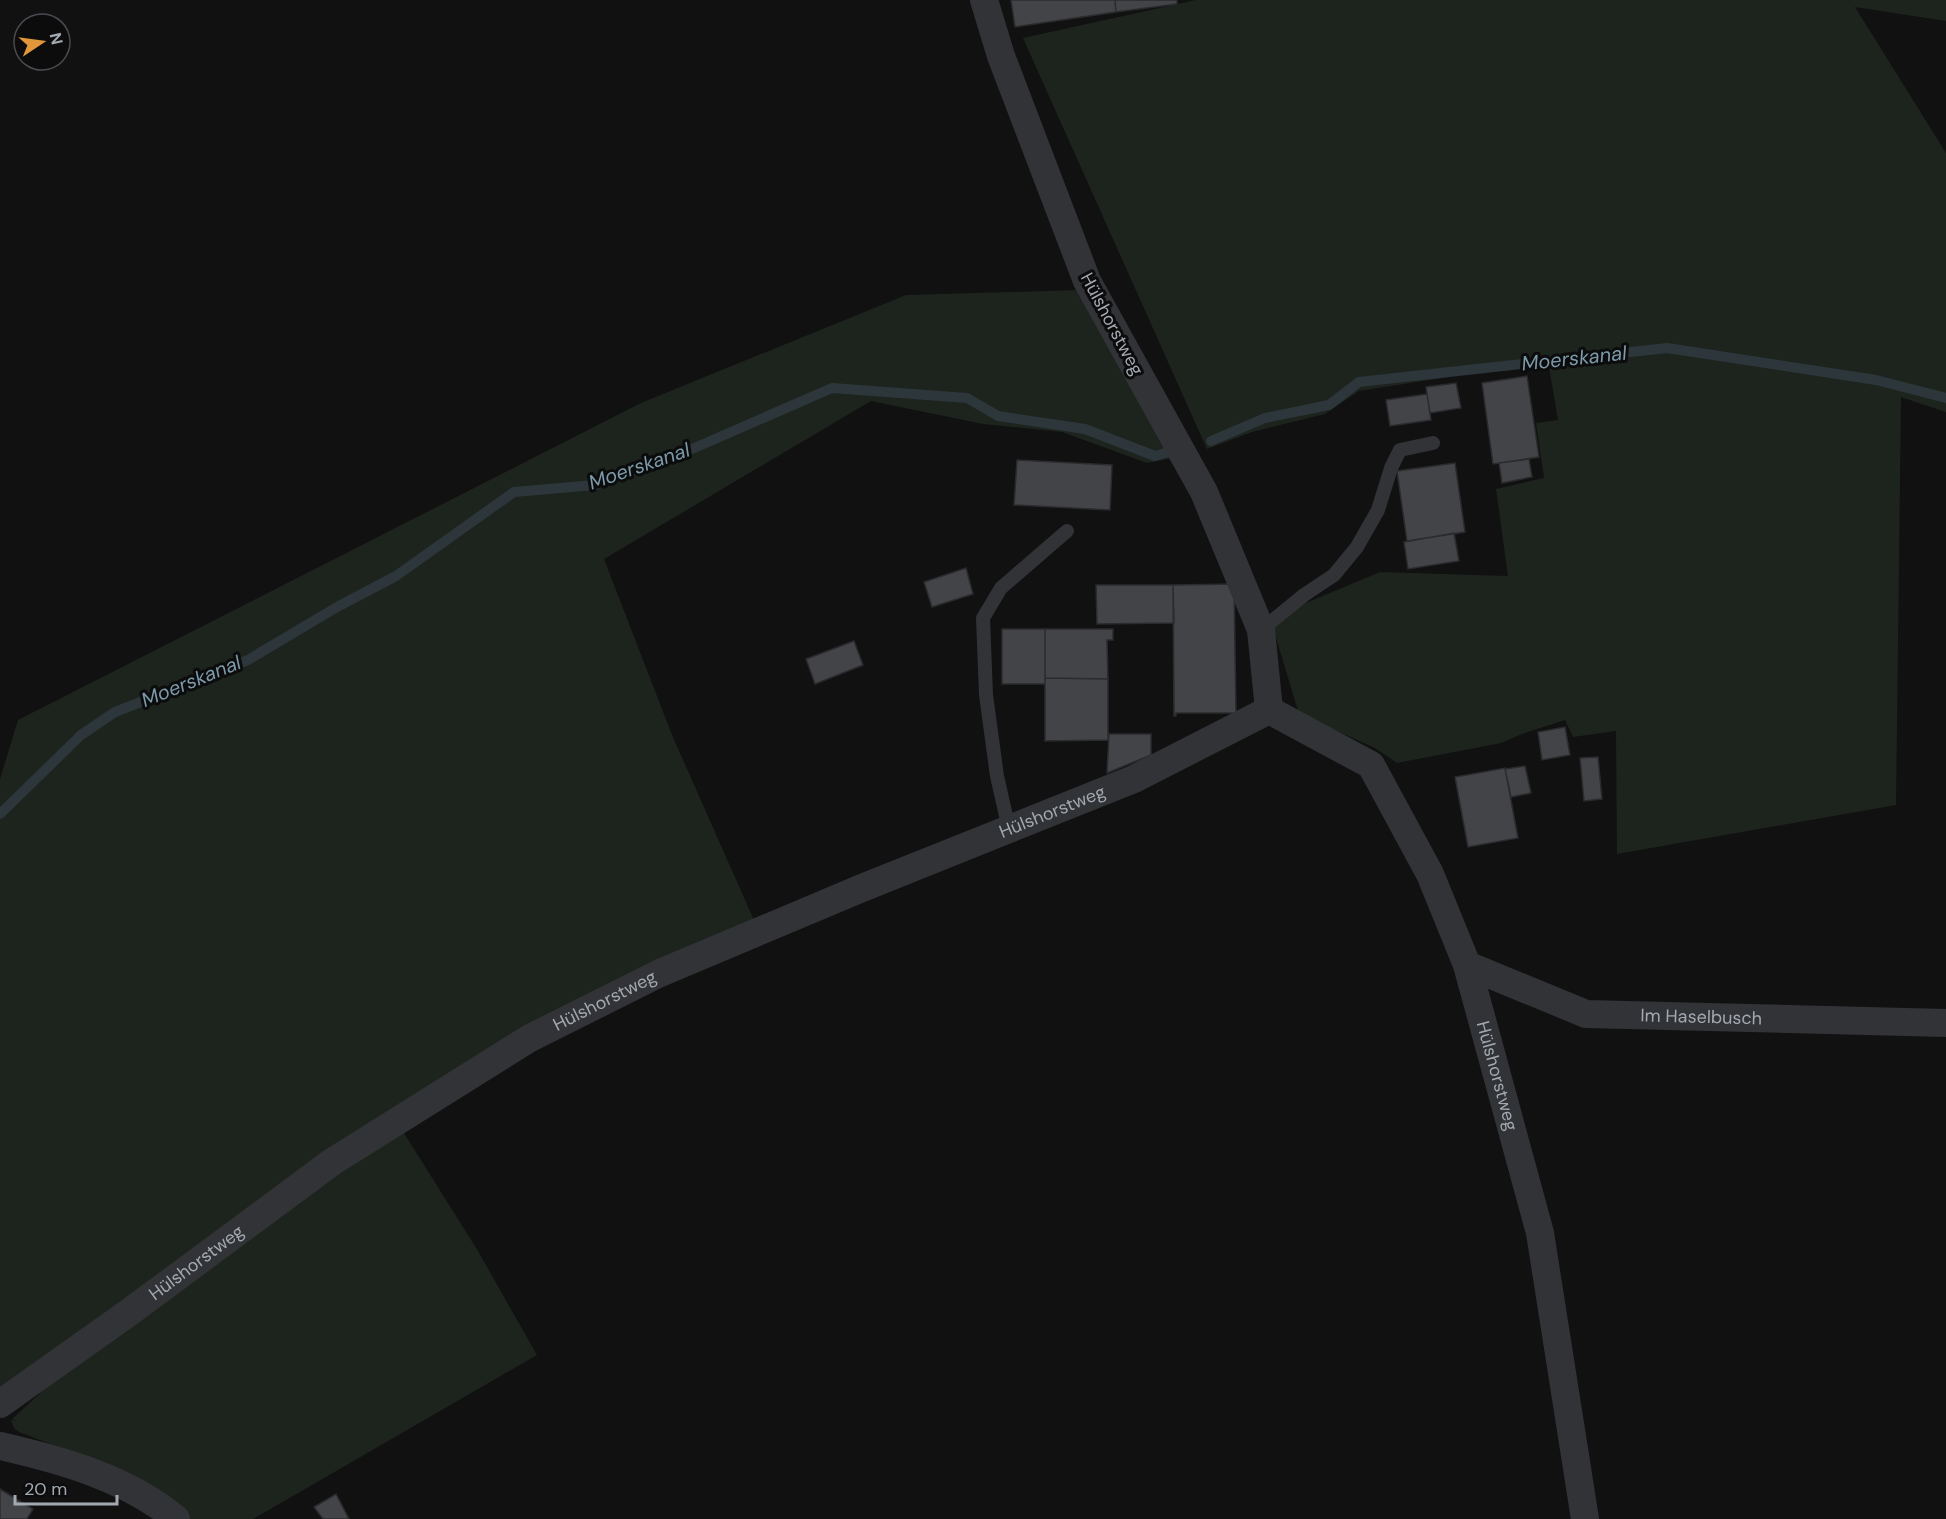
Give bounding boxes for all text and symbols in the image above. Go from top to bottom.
north arrow [12,12,72,72]
text: N [45,31,68,47]
street label: Hülshorstweg [1075,269,1149,379]
water label: Moerskanal [1520,340,1628,376]
water label: Moerskanal [585,436,694,495]
water label: Moerskanal [137,649,245,713]
street label: Hülshorstweg [996,780,1109,844]
street label: Hülshorstweg [549,965,660,1037]
street label: Im Haselbusch [1640,1003,1762,1030]
street label: Hülshorstweg [1471,1018,1524,1133]
street label: Hülshorstweg [144,1219,249,1306]
scale bar [15,1468,117,1506]
text: 20 m [24,1477,67,1501]

